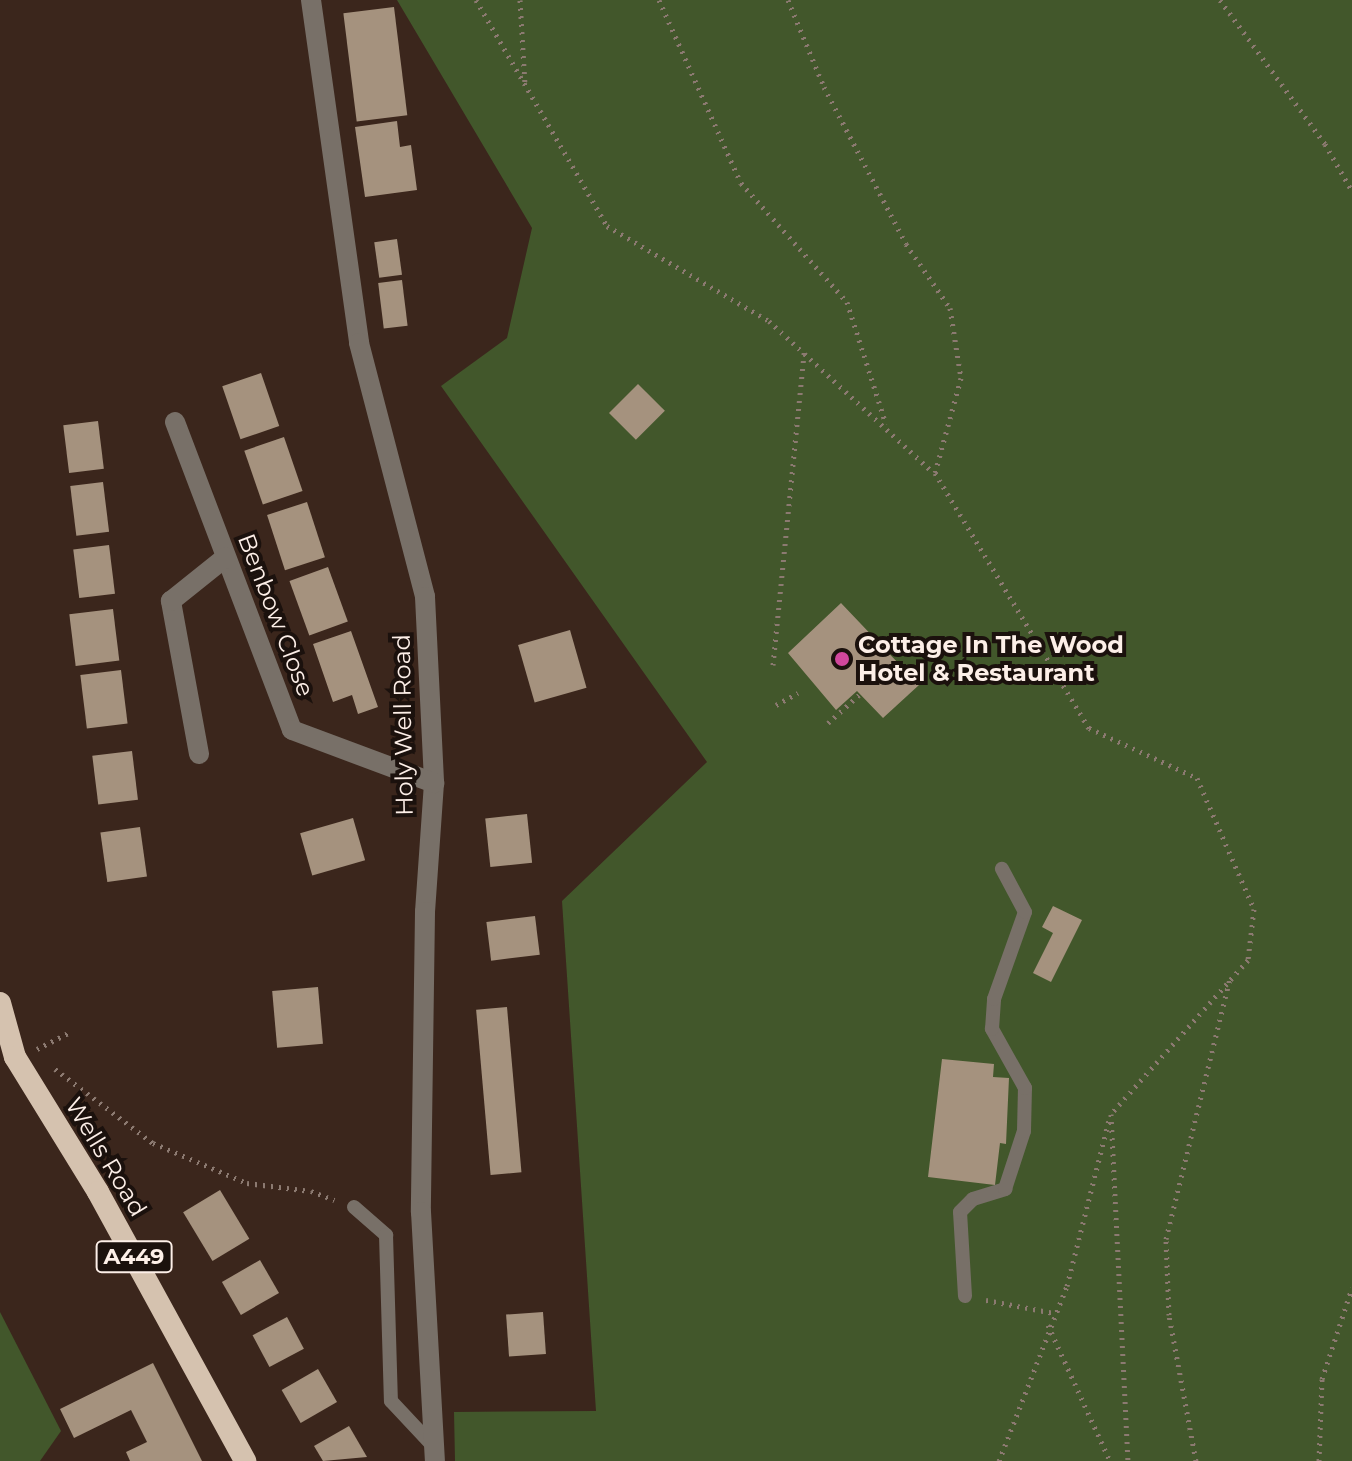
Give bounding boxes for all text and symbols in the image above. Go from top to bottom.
street label: Benbow Close [232,530,320,700]
place label: Cottage In The Wood Hotel & Restaurant [858,631,1124,687]
street label: Holy Well Road [387,634,419,816]
marker: Cottage In The Wood Hotel & Restaurant [833,650,851,668]
street label: Wells Road [59,1092,153,1222]
road number: A449 [94,1239,174,1275]

